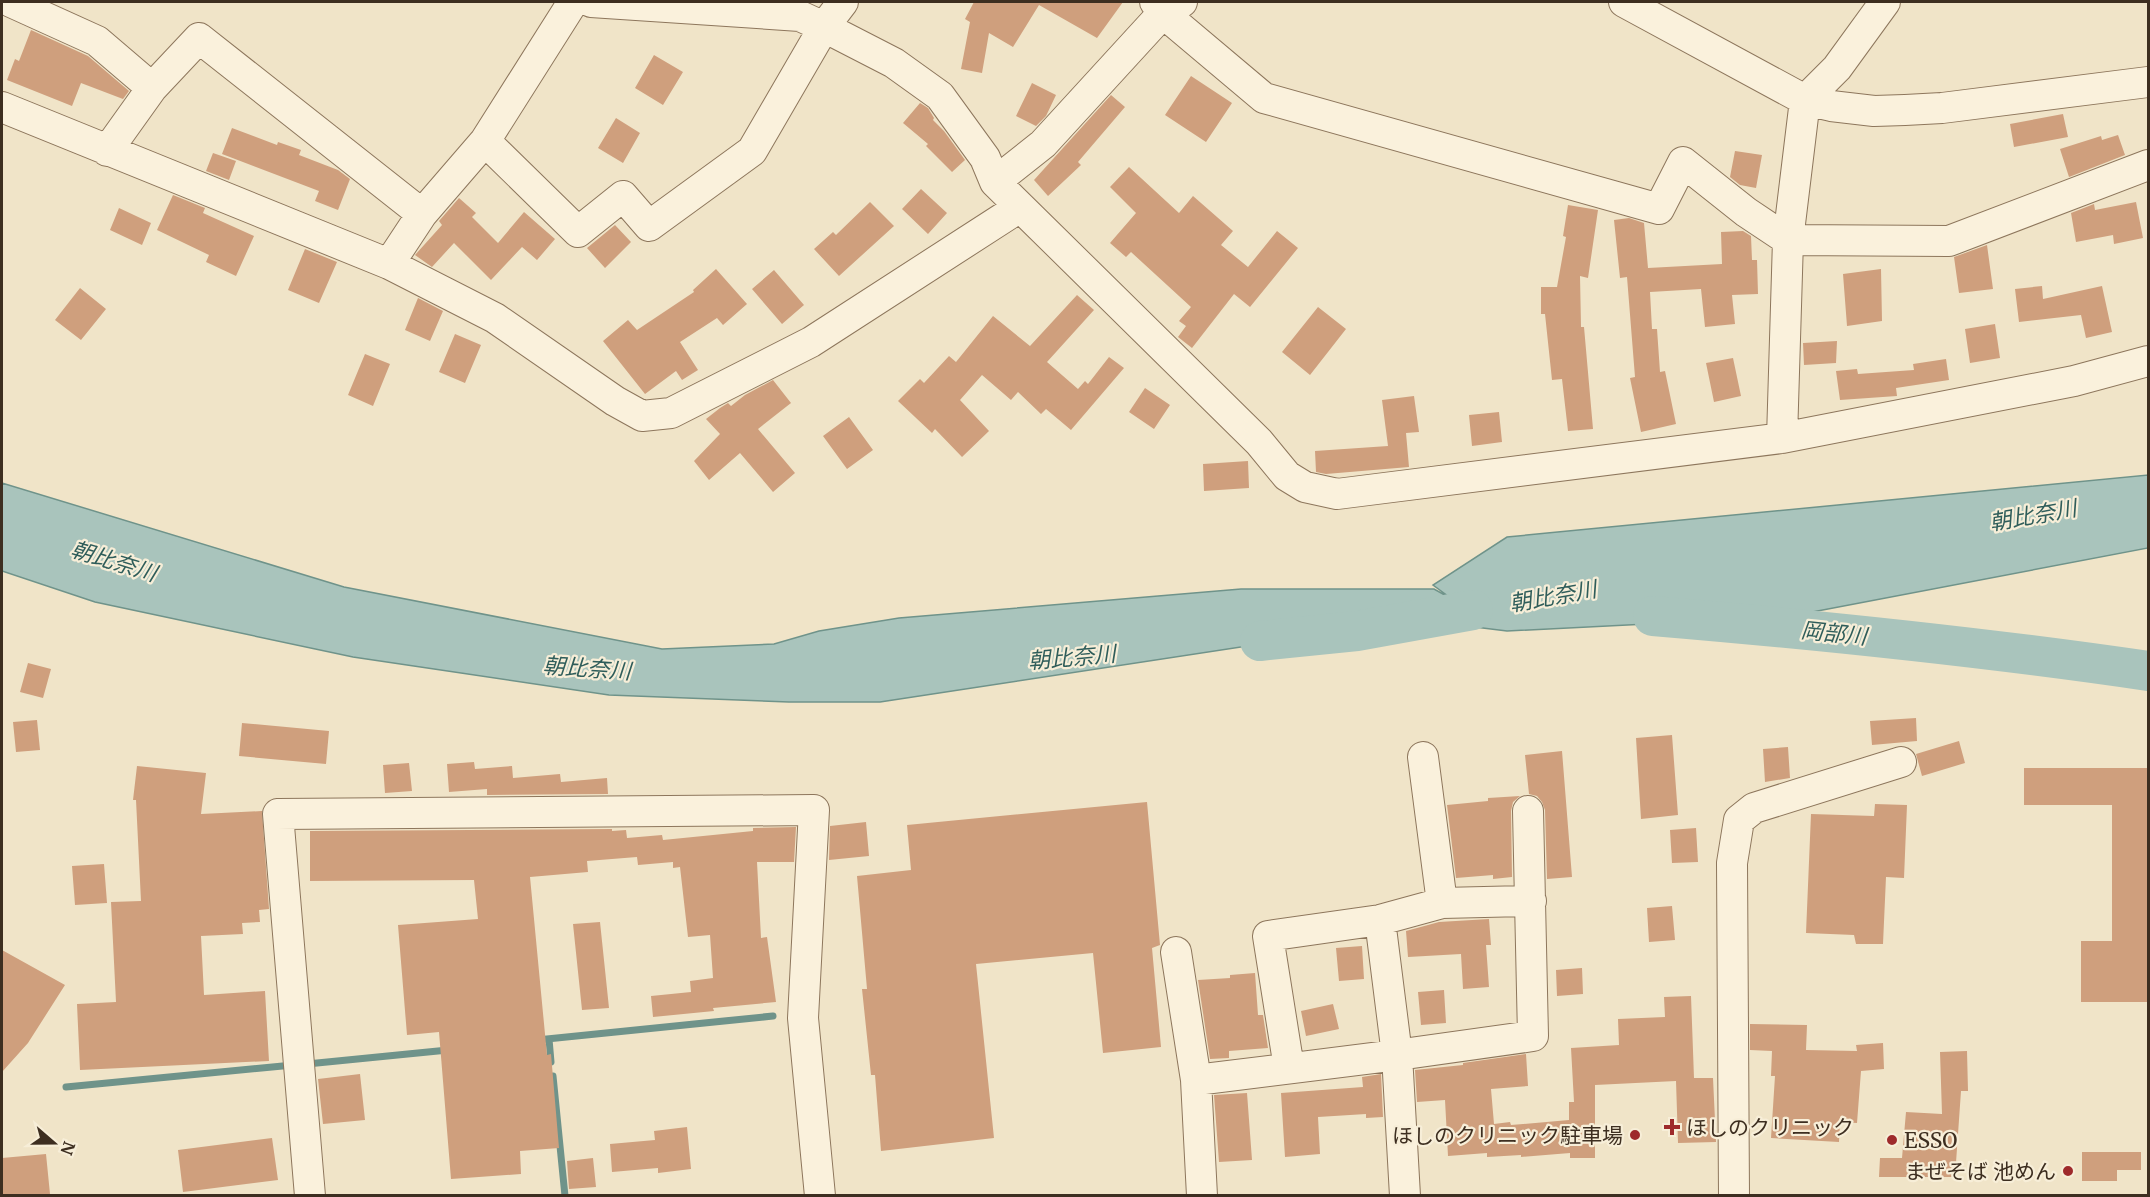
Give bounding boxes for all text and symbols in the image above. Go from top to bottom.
water label: 朝比奈川 [1987,493,2081,536]
water label: 朝比奈川 [68,535,162,588]
water label: 朝比奈川 [1507,574,1601,617]
water label: 岡部川 [1800,616,1870,651]
water label: 朝比奈川 [1027,639,1119,675]
water label: 朝比奈川 [542,651,634,685]
north arrow [24,1113,84,1173]
place label: ほしのクリニック [1686,1114,1854,1141]
marker: ほしのクリニック [1663,1118,1681,1136]
place label: ほしのクリニック駐車場 [1392,1122,1623,1149]
place label: ESSO [1904,1127,1957,1154]
marker: ほしのクリニック駐車場 [1628,1128,1642,1142]
marker: ESSO [1885,1133,1899,1147]
text: N [56,1139,80,1158]
place label: まぜそば 池めん [1905,1158,2056,1185]
marker: まぜそば 池めん [2061,1164,2075,1178]

